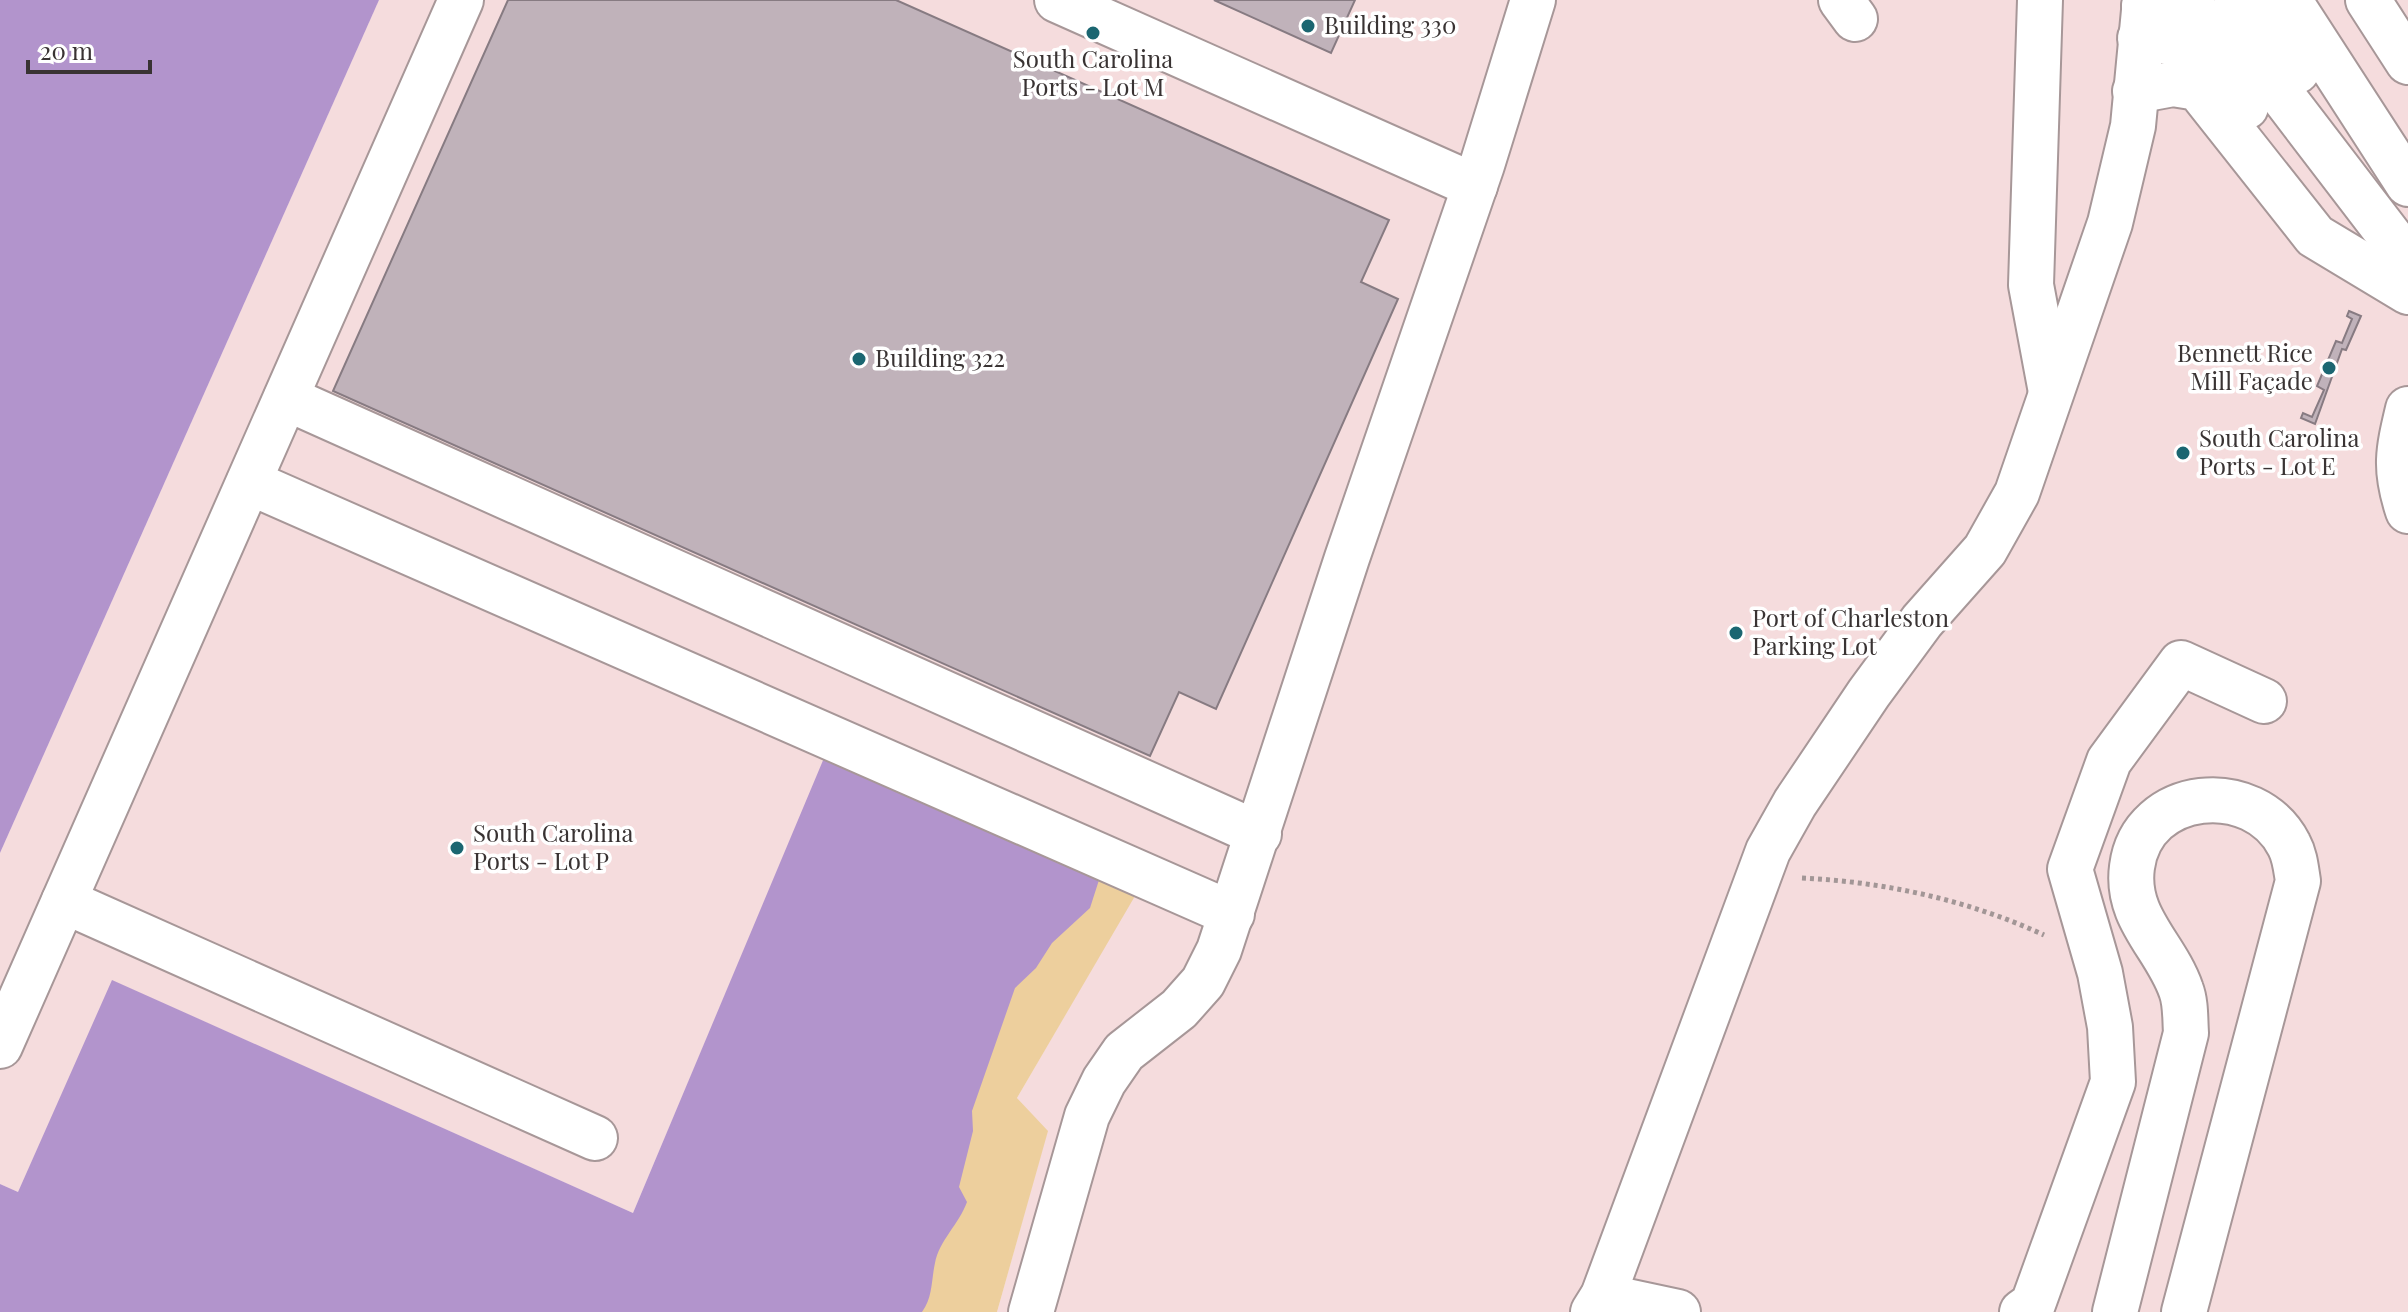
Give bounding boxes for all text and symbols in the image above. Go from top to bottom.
place label: Building 330 [1324,8,1456,40]
marker: Building 330 [1299,17,1317,35]
scale bar [28,24,150,74]
marker: South Carolina Ports - Lot M [1084,24,1102,42]
text: 20 m [40,34,93,66]
place label: South Carolina Ports - Lot M [1013,42,1173,102]
place label: Bennett Rice Mill Façade [2177,336,2313,396]
place label: Building 322 [875,341,1005,373]
marker: Building 322 [850,350,868,368]
marker: Bennett Rice Mill Façade [2320,359,2338,377]
place label: South Carolina Ports - Lot E [2199,421,2359,481]
marker: South Carolina Ports - Lot E [2174,444,2192,462]
place label: Port of Charleston Parking Lot [1752,601,1949,661]
marker: Port of Charleston Parking Lot [1727,624,1745,642]
place label: South Carolina Ports - Lot P [473,816,633,876]
marker: South Carolina Ports - Lot P [448,839,466,857]

